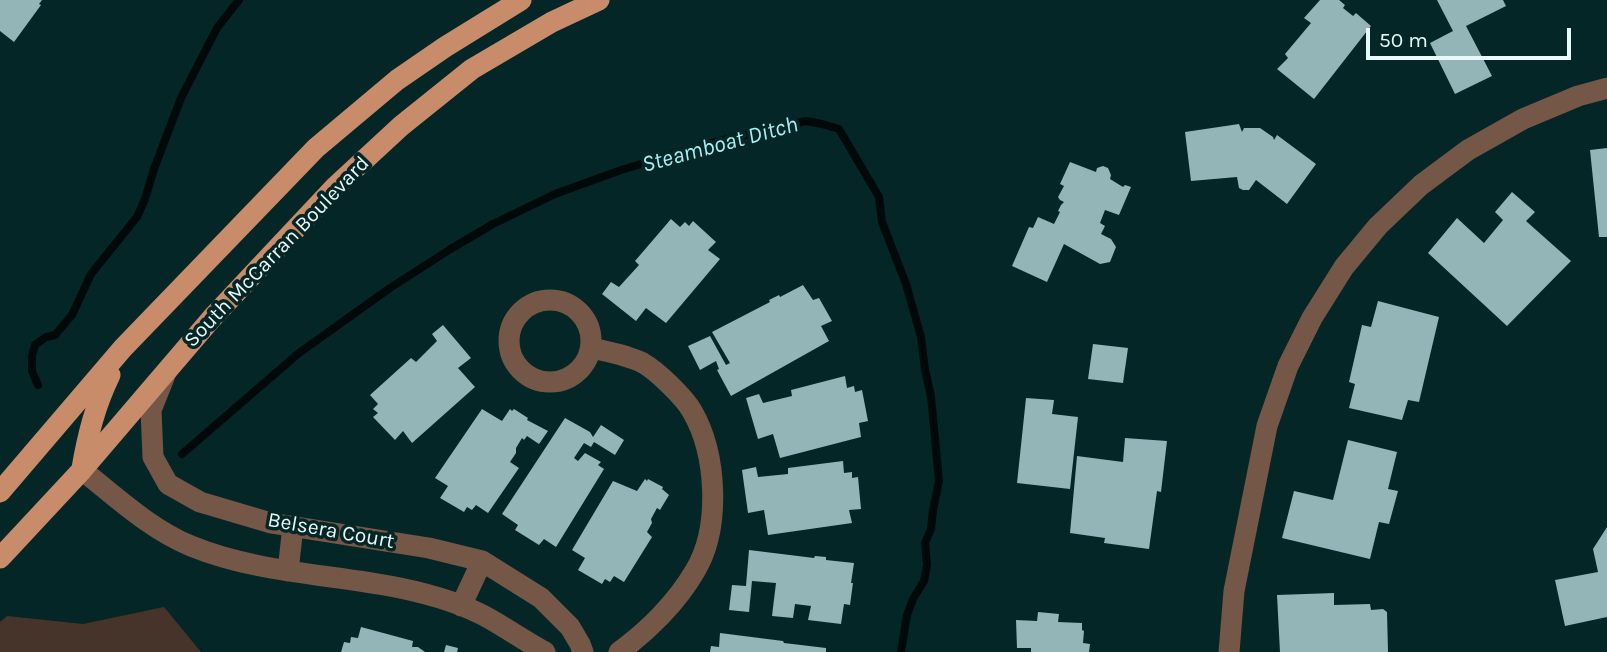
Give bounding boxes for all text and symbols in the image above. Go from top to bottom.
scale bar [1369,14,1574,58]
text: 50 m [1379,28,1428,52]
water label: Steamboat Ditch [639,111,801,179]
street label: South McCarran Boulevard [179,151,375,353]
street label: Belsera Court [266,507,396,555]

